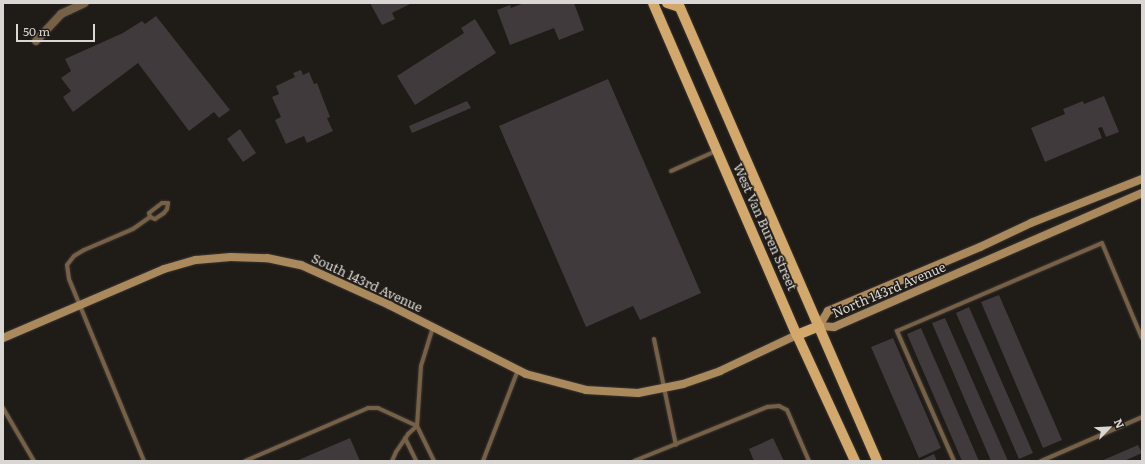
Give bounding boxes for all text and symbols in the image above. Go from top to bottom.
scale bar [18,16,97,42]
text: 50 m [23,22,50,40]
street label: West Van Buren Street [730,161,800,293]
street label: South 143rd Avenue [309,250,425,316]
street label: North 143rd Avenue [830,259,948,321]
north arrow [1089,408,1129,448]
text: N [1111,416,1129,431]

